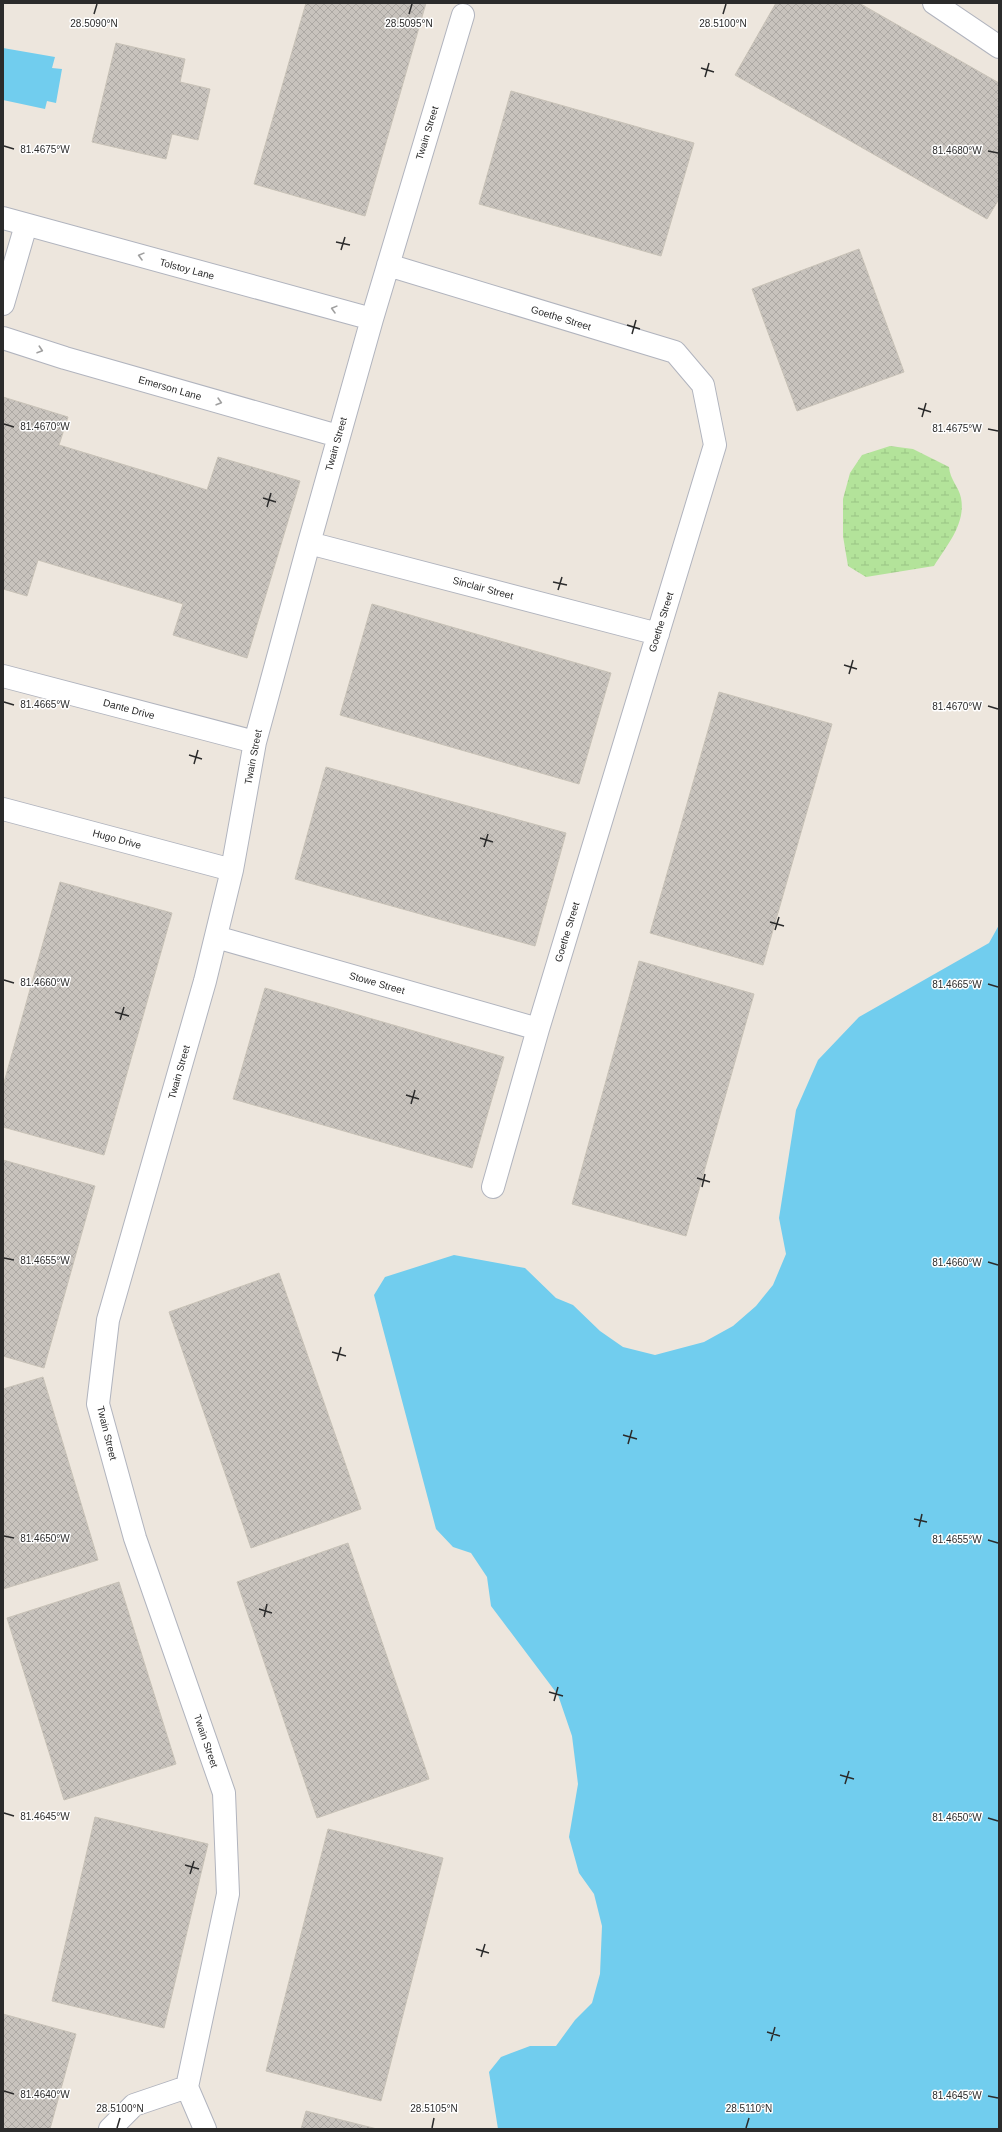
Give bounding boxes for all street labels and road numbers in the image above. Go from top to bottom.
street label: Twain Street [414,105,440,161]
street label: Tolstoy Lane [158,256,216,282]
street label: Goethe Street [530,304,593,332]
street label: Emerson Lane [137,374,203,402]
street label: Twain Street [323,416,349,472]
street label: Sinclair Street [452,575,515,601]
street label: Goethe Street [647,590,675,653]
street label: Dante Drive [102,697,156,721]
street label: Twain Street [242,728,264,785]
street label: Hugo Drive [91,827,143,851]
street label: Goethe Street [553,900,581,963]
street label: Stowe Street [348,970,406,996]
street label: Twain Street [166,1044,192,1100]
street label: Twain Street [95,1405,119,1462]
street label: Twain Street [192,1713,220,1769]

